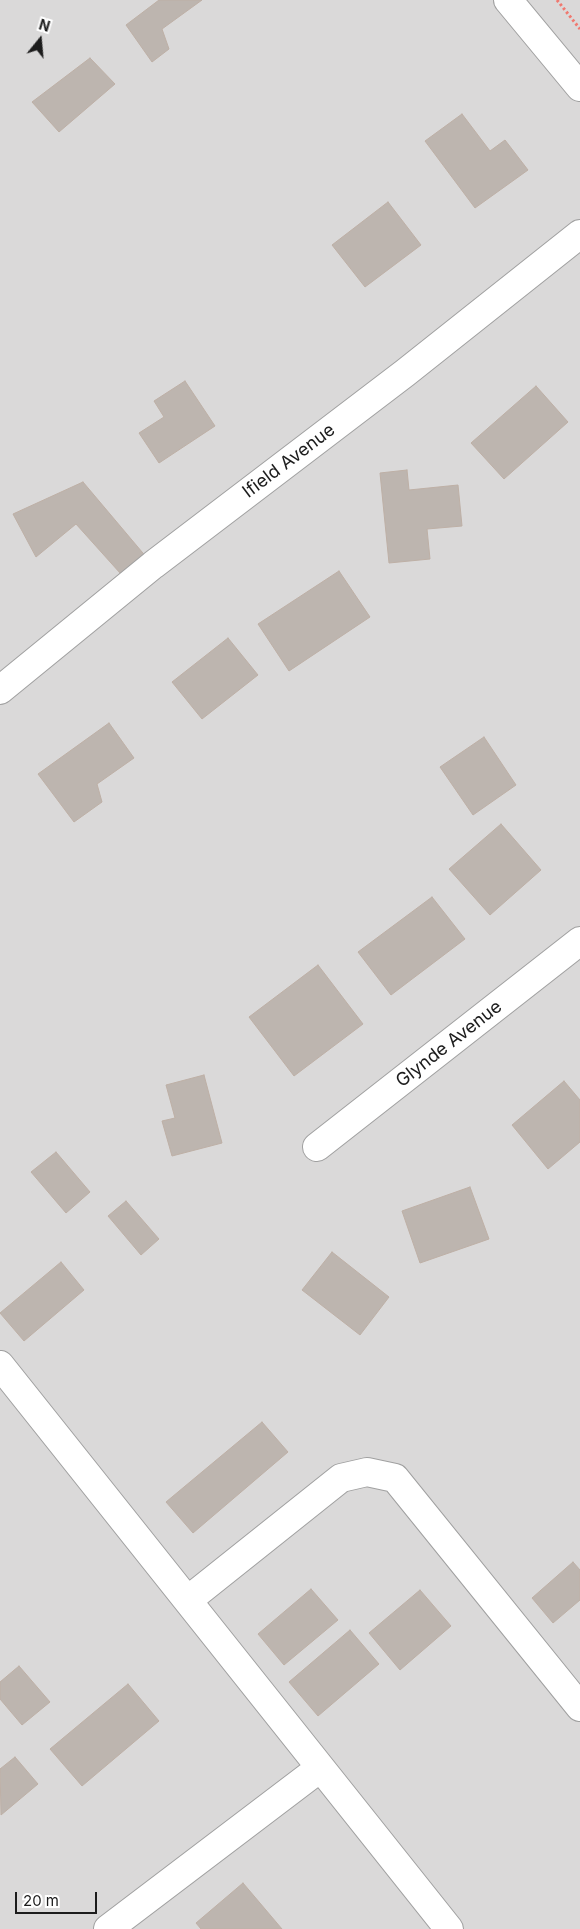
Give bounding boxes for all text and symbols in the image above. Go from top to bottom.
north arrow [15,15,65,65]
text: N [37,15,52,35]
street label: Ifield Avenue [239,419,339,503]
street label: Glynde Avenue [392,996,506,1092]
scale bar [18,1882,100,1914]
text: 20 m [23,1891,59,1910]

